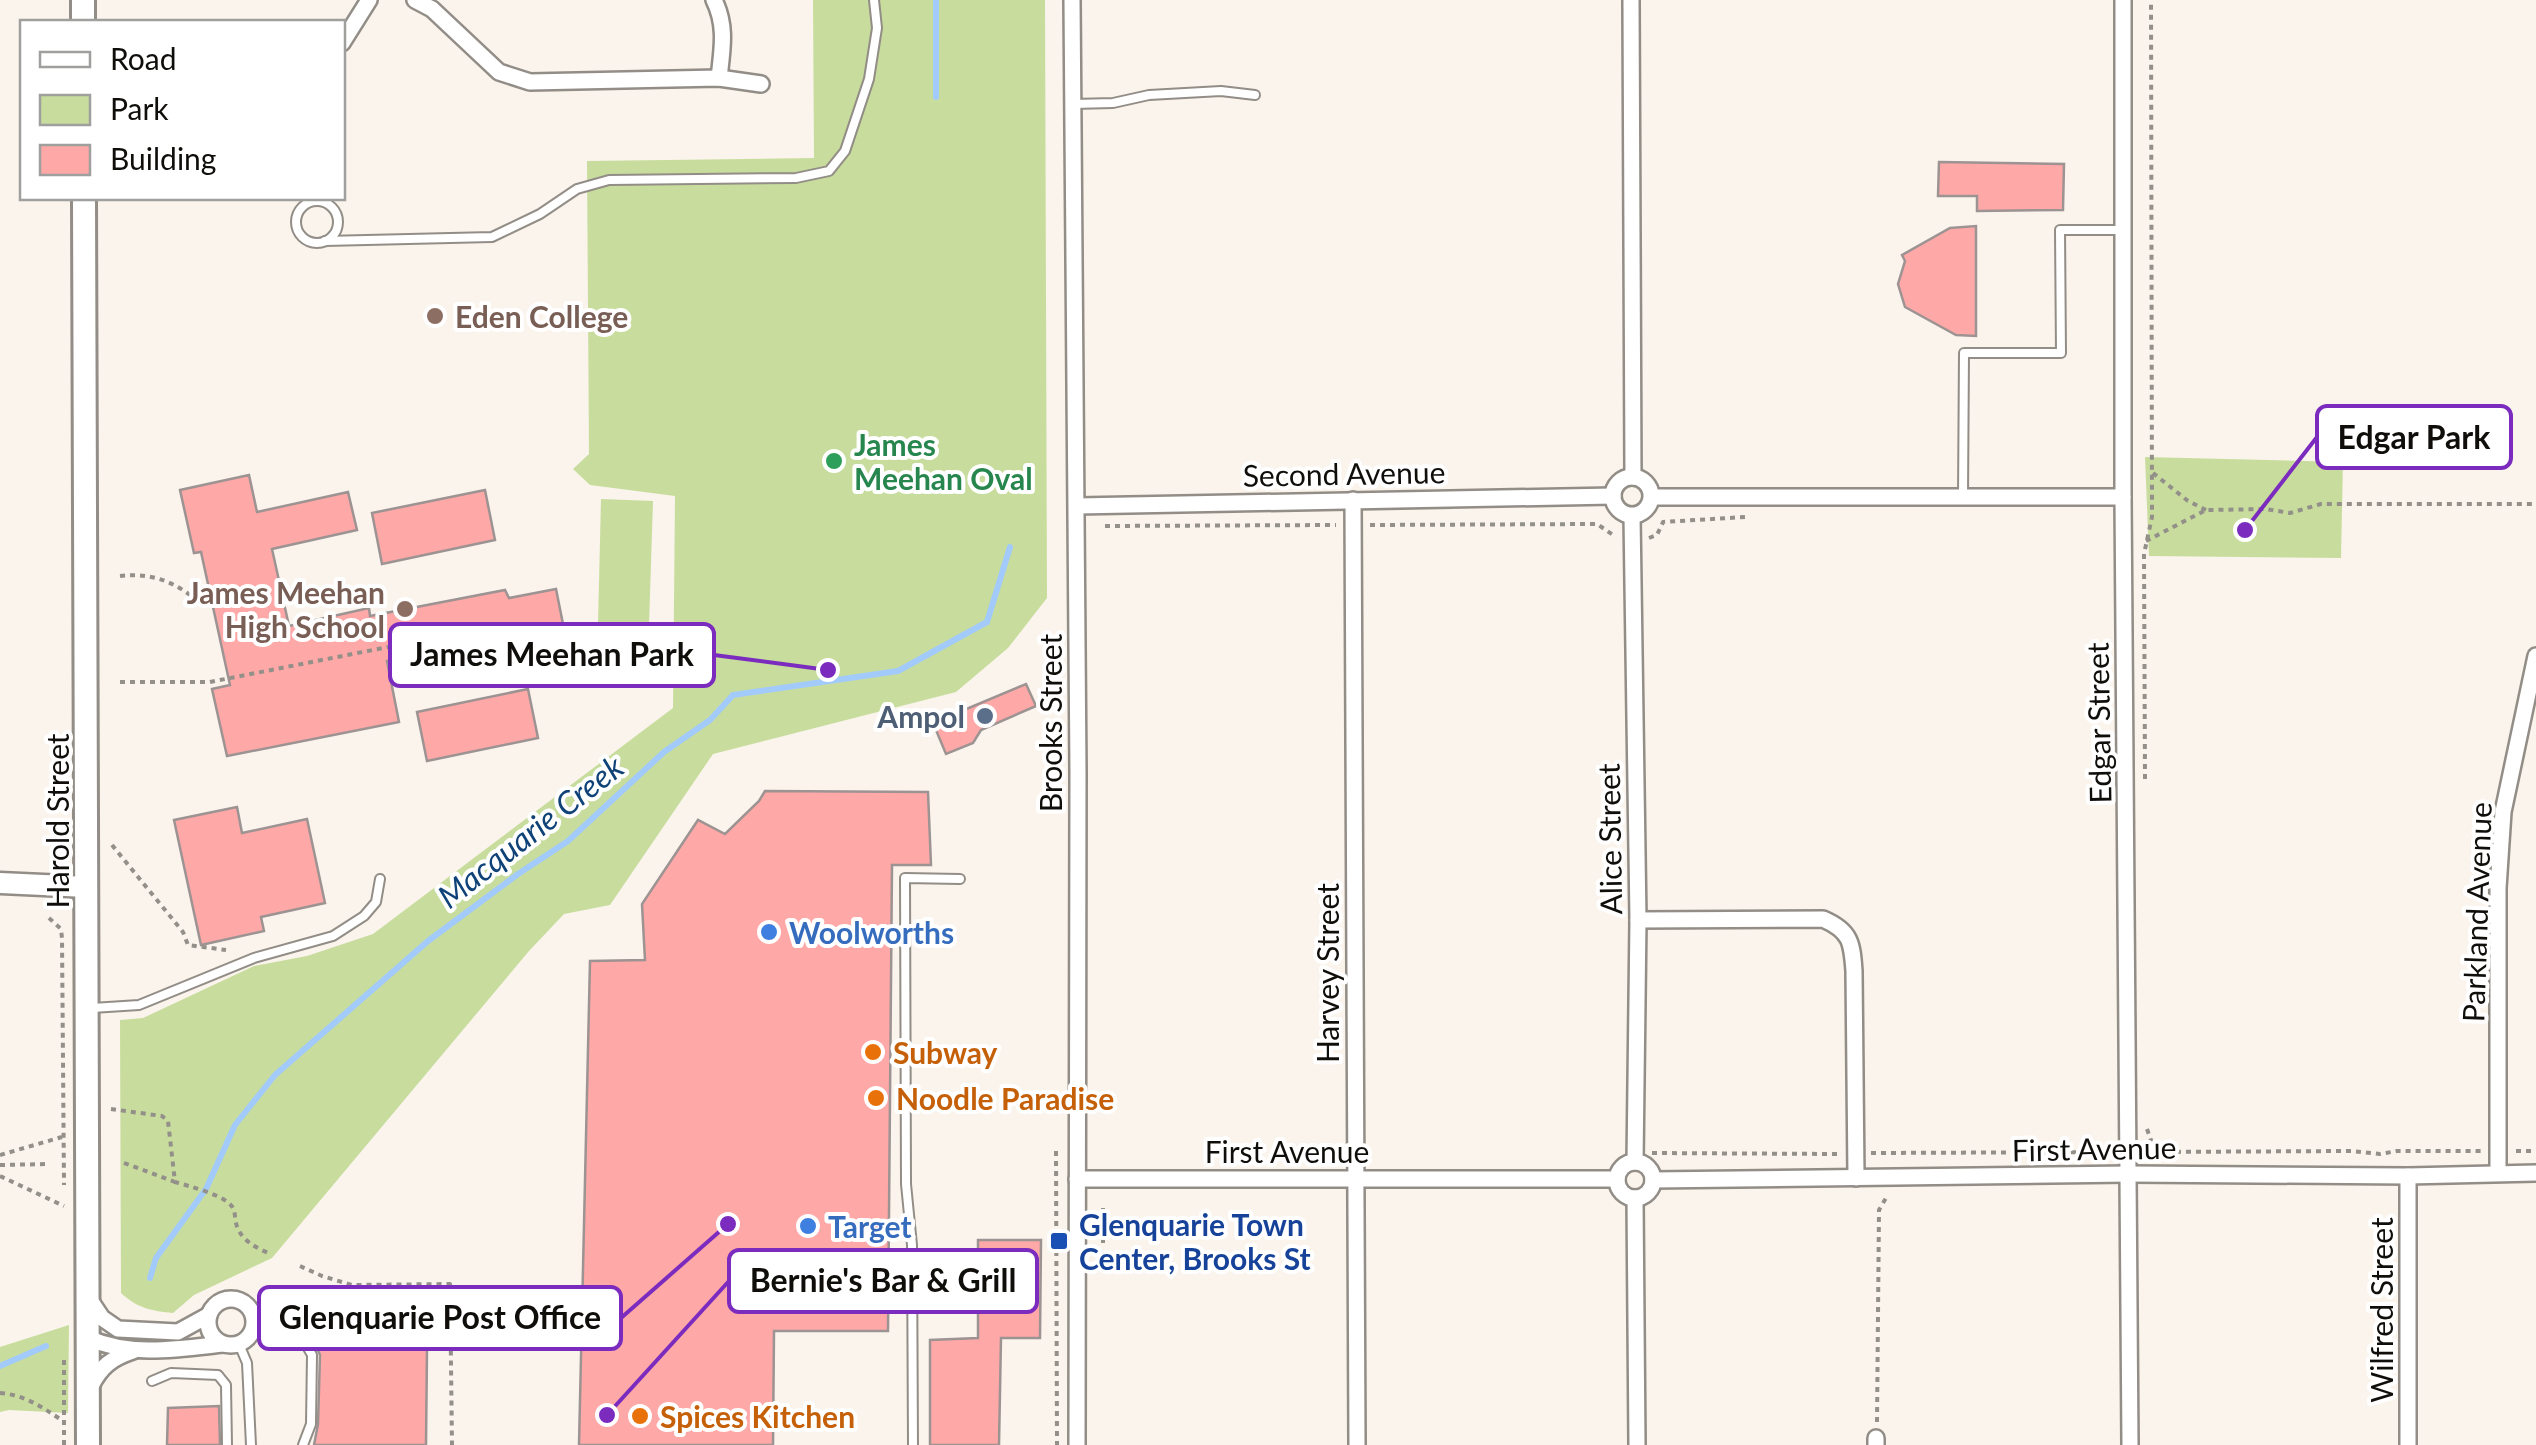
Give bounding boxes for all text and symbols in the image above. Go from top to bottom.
legend [20,20,345,200]
text: Road [110,40,177,76]
text: Park [110,90,169,126]
text: Building [110,140,216,176]
place label: Eden College [455,298,628,334]
marker: Eden College [424,305,446,327]
callout: Edgar Park [2317,406,2511,468]
text: Edgar Park [2338,417,2491,456]
place label: James Meehan Oval [854,426,1033,496]
marker: James Meehan Oval [823,450,845,472]
street label: Second Avenue [1242,453,1446,493]
place label: James Meehan High School [187,574,385,644]
marker: James Meehan High School [394,598,416,620]
callout: James Meehan Park [390,624,714,686]
text: James Meehan Park [410,634,695,673]
street label: Brooks Street [1032,634,1068,812]
street label: Edgar Street [2079,642,2117,804]
place label: Ampol [876,698,965,734]
marker: Ampol [974,705,996,727]
street label: Harold Street [39,733,75,909]
water label: Macquarie Creek [430,746,631,915]
street label: Alice Street [1590,763,1628,915]
street label: Parkland Avenue [2454,801,2498,1023]
street label: Harvey Street [1309,883,1345,1063]
place label: Woolworths [789,914,954,950]
marker: Woolworths [758,921,780,943]
place label: Subway [893,1034,998,1070]
marker: Subway [862,1041,884,1063]
place label: Noodle Paradise [896,1080,1114,1116]
marker: Noodle Paradise [865,1087,887,1109]
street label: First Avenue [2011,1129,2177,1167]
street label: First Avenue [1205,1133,1369,1169]
place label: Glenquarie Town Center, Brooks St [1079,1206,1311,1276]
place label: Target [828,1208,912,1244]
marker: Target [797,1215,819,1237]
street label: Wilfred Street [2363,1217,2399,1403]
marker: Glenquarie Town Center, Brooks St [1048,1230,1070,1252]
callout: Bernie's Bar & Grill [729,1250,1037,1312]
text: Bernie's Bar & Grill [750,1260,1016,1299]
callout: Glenquarie Post Office [259,1287,621,1349]
text: Glenquarie Post Office [279,1297,601,1336]
place label: Spices Kitchen [660,1398,855,1434]
marker: Spices Kitchen [629,1405,651,1427]

